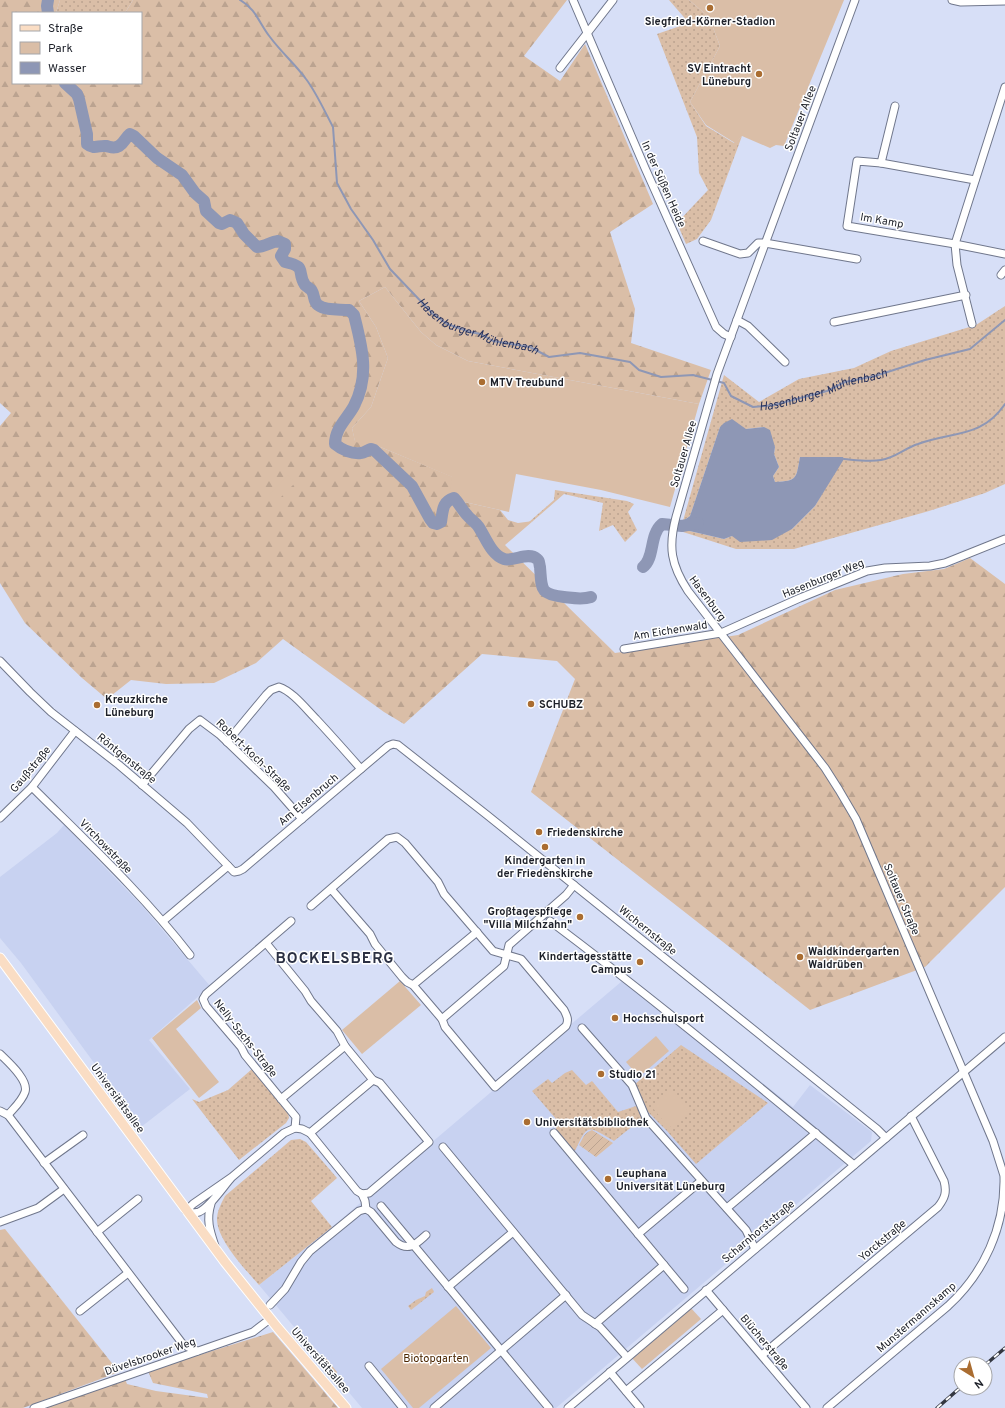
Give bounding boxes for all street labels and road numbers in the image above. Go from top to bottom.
street label: Soltauer Allee [782,84,820,153]
street label: In der Süßen Heide [638,139,688,230]
street label: Im Kamp [859,210,905,232]
street label: Soltauer Allee [668,419,700,489]
street label: Hasenburger Weg [780,556,866,602]
street label: Hasenburg [686,573,729,624]
street label: Am Eichenwald [632,618,708,644]
street label: Robert-Koch-Straße [213,716,294,795]
street label: Röntgenstraße [94,730,159,787]
street label: Gaußstraße [7,744,54,796]
street label: Am Elsenbruch [276,771,342,829]
street label: Virchowstraße [76,817,135,877]
street label: Soltauer Straße [880,862,922,937]
street label: Wichernstraße [615,903,679,959]
street label: Nelly-Sachs-Straße [210,997,280,1081]
street label: Universitätsallee [87,1061,147,1136]
street label: Scharnhorststraße [719,1197,798,1266]
street label: Yorckstraße [856,1217,909,1265]
street label: Munstermannskamp [874,1279,959,1356]
street label: Blücherstraße [737,1312,792,1374]
street label: Universitätsallee [288,1325,353,1397]
street label: Düvelsbrooker Weg [103,1335,198,1379]

